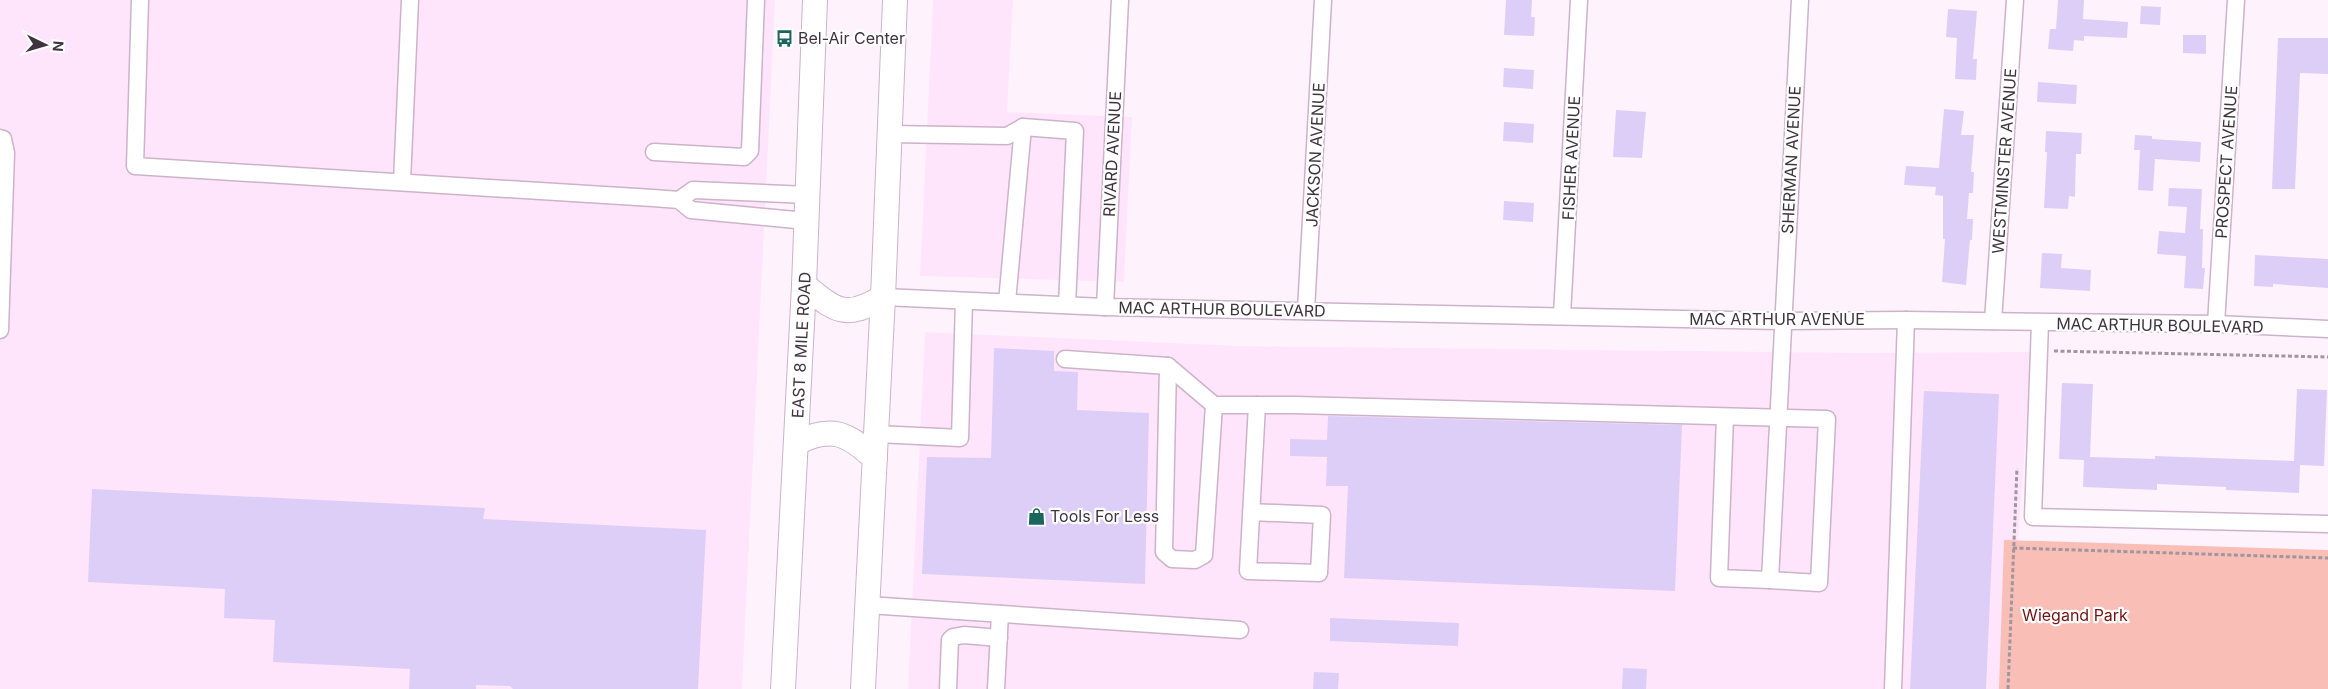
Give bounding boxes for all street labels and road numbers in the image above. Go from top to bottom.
street label: WESTMINSTER AVENUE [1988,68,2020,254]
street label: JACKSON AVENUE [1301,82,1329,228]
street label: SHERMAN AVENUE [1777,85,1805,235]
street label: PROSPECT AVENUE [2211,85,2241,239]
street label: RIVARD AVENUE [1099,91,1125,217]
street label: FISHER AVENUE [1558,95,1584,221]
street label: EAST 8 MILE ROAD [787,271,815,419]
street label: MAC ARTHUR BOULEVARD [1118,297,1326,321]
street label: MAC ARTHUR AVENUE [1689,309,1865,329]
street label: MAC ARTHUR BOULEVARD [2056,313,2264,337]

